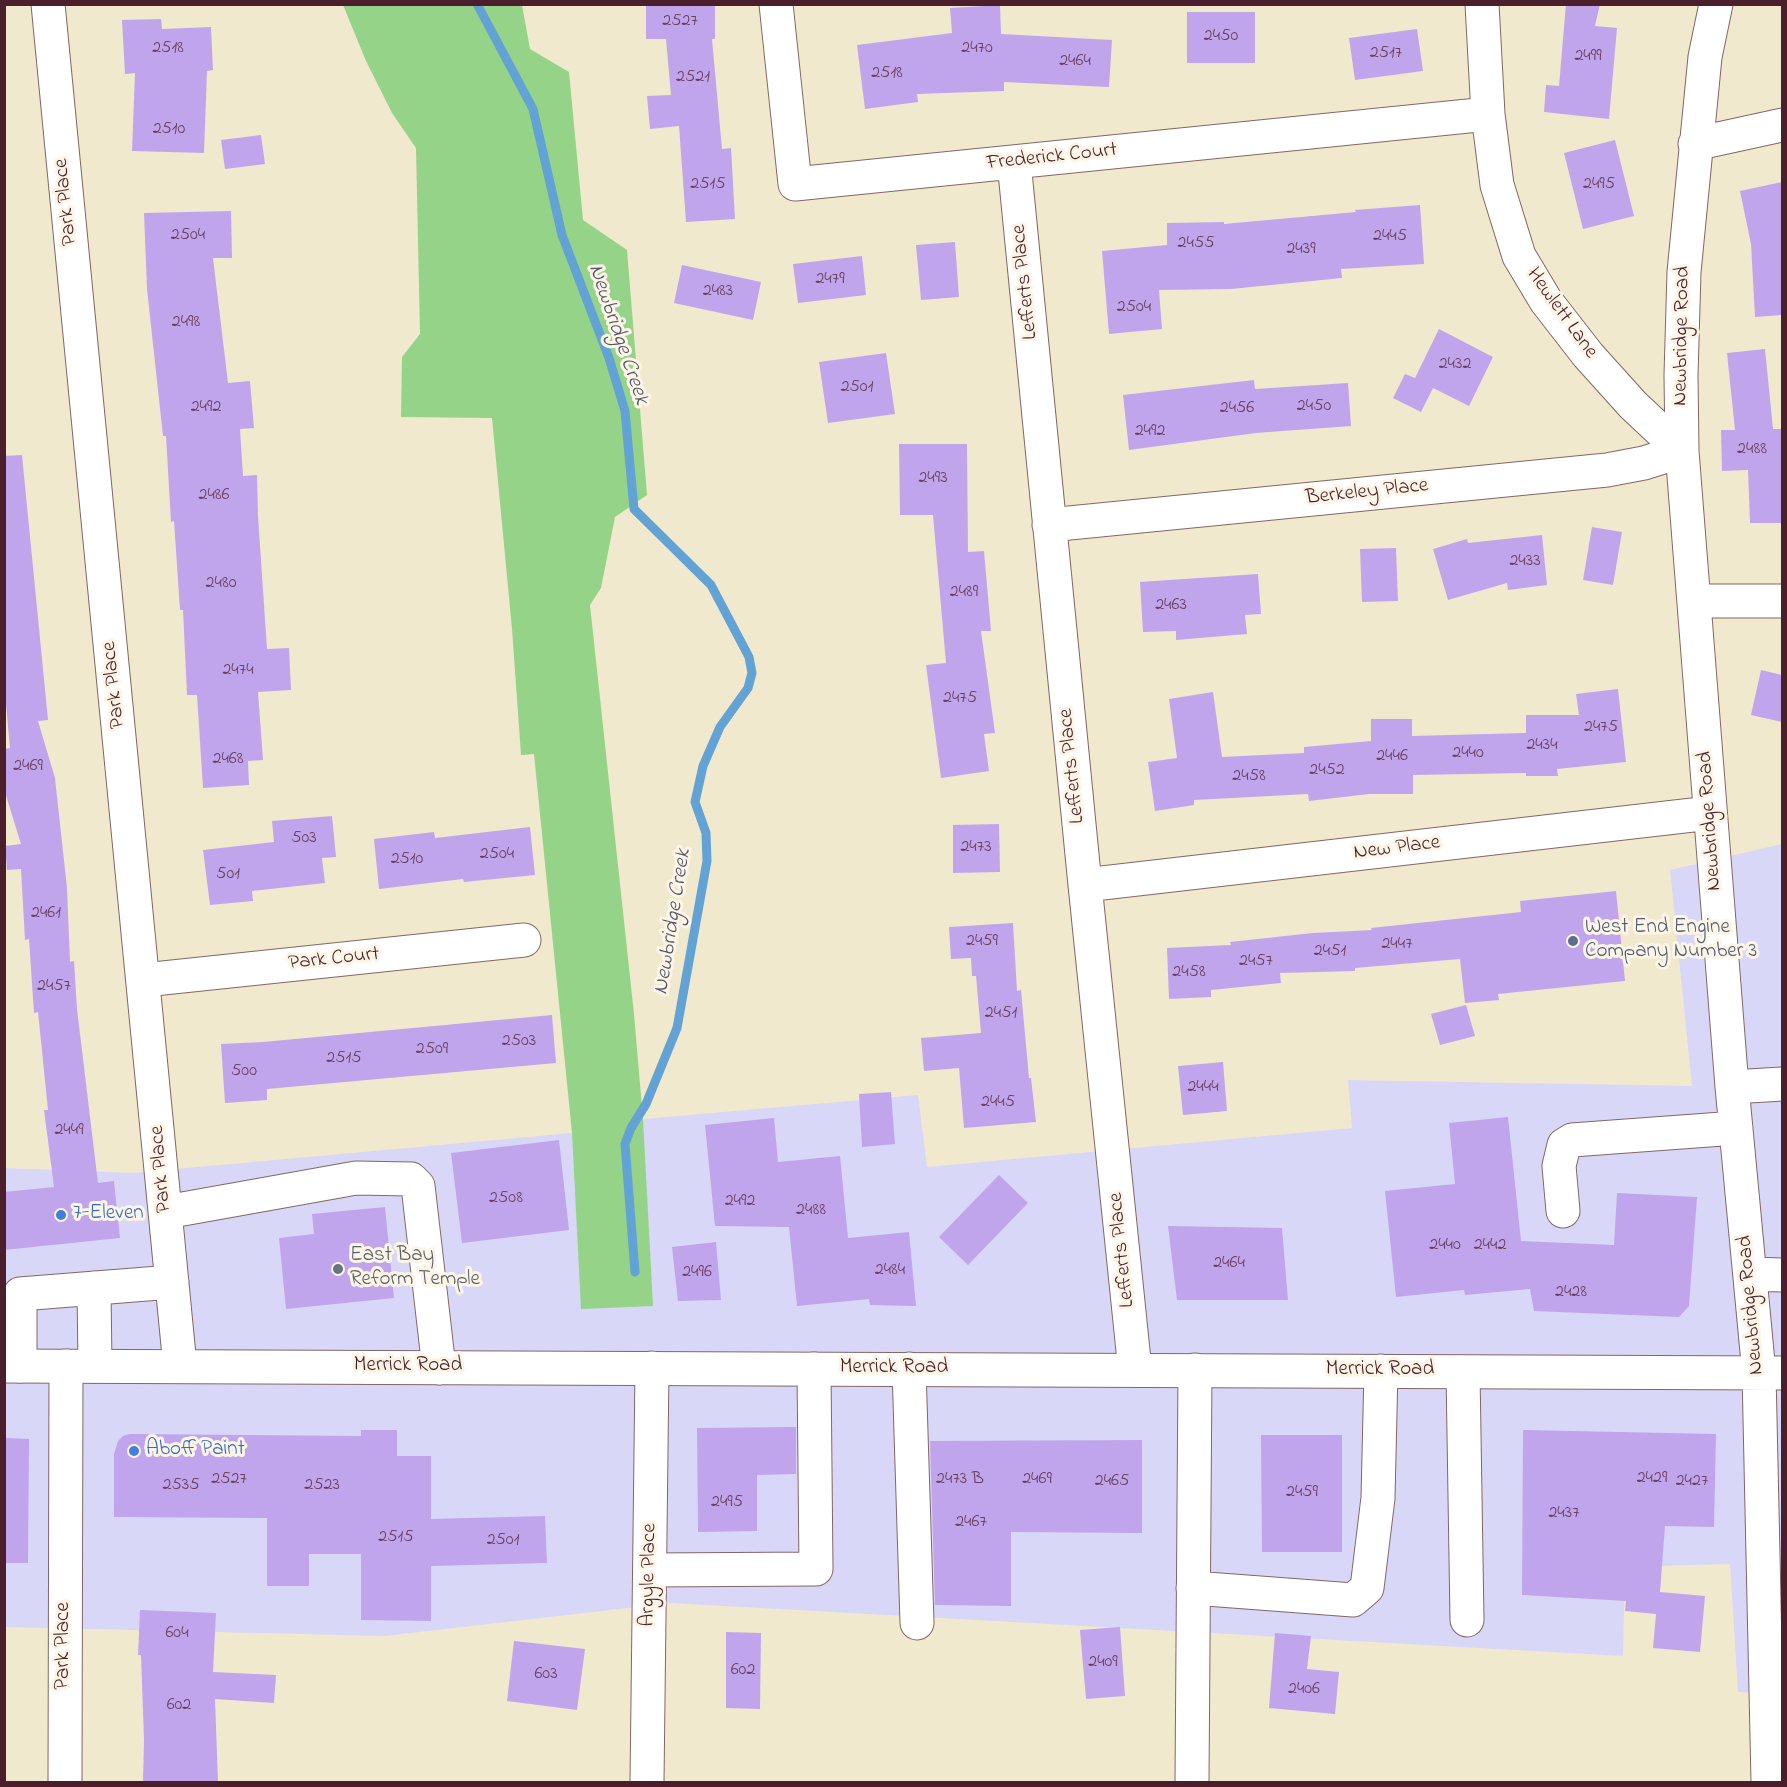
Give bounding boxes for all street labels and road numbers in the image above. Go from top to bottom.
street label: Frederick Court [986,139,1118,177]
street label: Park Place [50,157,84,247]
street label: Lefferts Place [1007,223,1045,341]
street label: Hewlett Lane [1520,264,1602,364]
street label: Newbridge Road [1669,266,1697,406]
street label: Berkeley Place [1305,474,1429,512]
street label: Park Place [98,640,132,730]
street label: Lefferts Place [1054,707,1092,825]
street label: Newbridge Road [1694,750,1728,892]
street label: New Place [1352,831,1442,867]
street label: Park Court [287,943,381,977]
street label: Park Place [146,1124,178,1214]
street label: Lefferts Place [1104,1191,1142,1309]
street label: Newbridge Road [1733,1234,1771,1376]
street label: Merrick Road [354,1354,462,1380]
street label: Merrick Road [840,1356,948,1382]
street label: Merrick Road [1326,1358,1434,1384]
street label: Argyle Place [637,1523,663,1627]
street label: Park Place [52,1602,78,1690]

